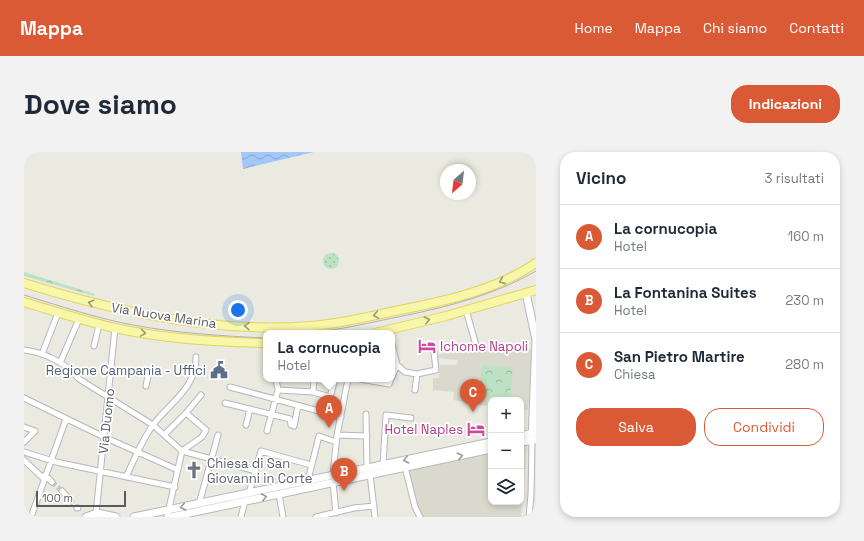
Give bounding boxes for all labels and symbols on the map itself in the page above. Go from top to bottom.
north arrow [440,164,476,200]
one-way arrow [498,276,506,284]
one-way arrow [88,299,95,307]
street label: Via Nuova Marina [110,299,218,332]
your location [228,300,248,320]
one-way arrow [373,310,379,318]
one-way arrow [423,317,430,325]
one-way arrow [244,322,250,331]
one-way arrow [140,328,146,337]
hotel icon: Ichome Napoli [417,336,437,356]
place label: Ichome Napoli [440,338,528,355]
public building icon: Regione Campania - Uffici [209,360,229,380]
place label: Regione Campania - Uffici [46,362,206,379]
pin: C [460,379,486,412]
street label: Via Duomo [95,387,118,455]
pin: A [316,395,342,428]
hotel icon: Hotel Naples [466,419,486,439]
place label: Hotel Naples [385,421,463,438]
one-way arrow [456,452,463,460]
place label: Chiesa di San Giovanni in Corte [207,455,313,487]
one-way arrow [403,455,409,464]
pin: B [331,458,357,491]
church icon: Chiesa di San Giovanni in Corte [184,460,204,480]
scale bar [36,489,126,508]
one-way arrow [261,494,267,502]
one-way arrow [180,503,186,511]

